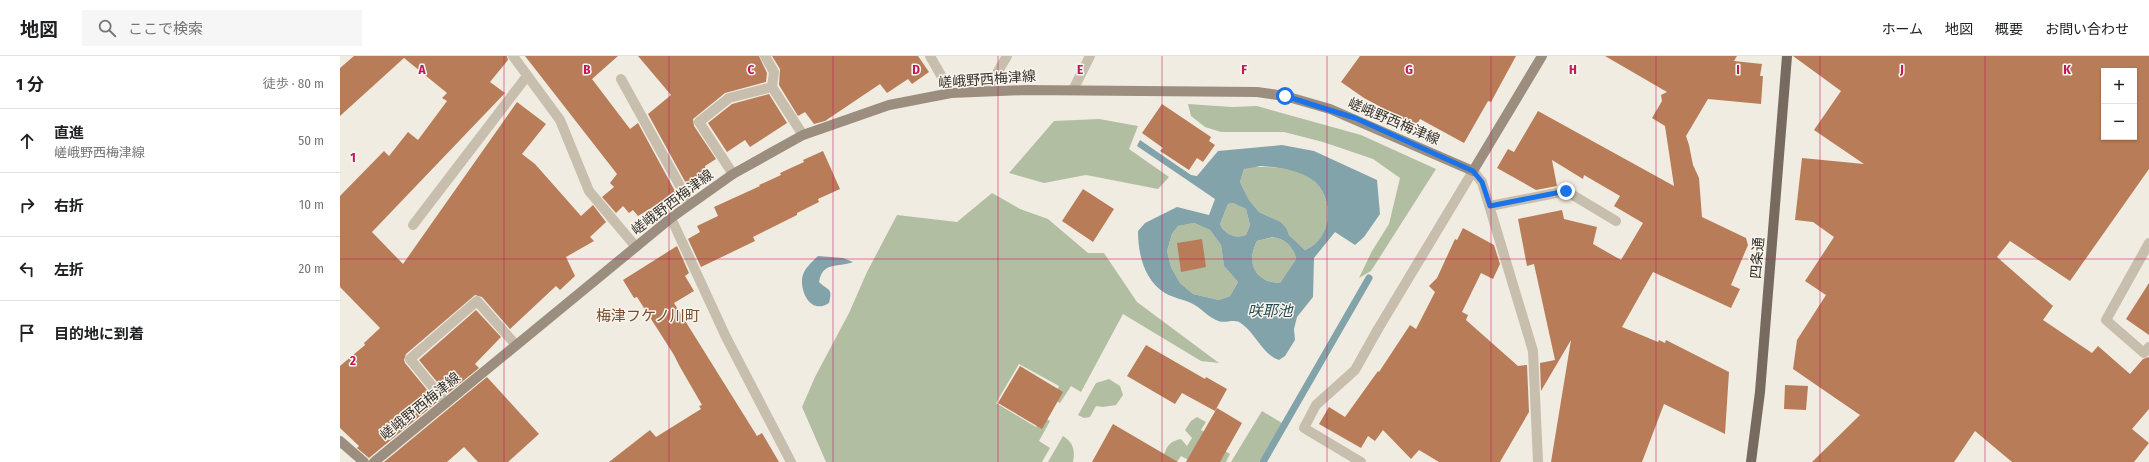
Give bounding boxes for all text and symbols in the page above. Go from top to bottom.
search box [82,10,362,46]
icon: search [96,17,118,39]
text: 地図 [20,18,58,41]
text: ここで検索 [128,20,203,38]
text: ホーム [1881,21,1923,38]
text: 地図 [1945,21,1973,38]
text: 概要 [1995,21,2023,38]
text: お問い合わせ [2045,21,2129,38]
text: A [417,62,426,77]
text: B [583,62,591,77]
text: C [748,62,755,77]
text: D [912,62,920,77]
text: E [1077,62,1083,77]
text: F [1241,62,1247,77]
text: G [1405,62,1413,77]
text: H [1569,62,1577,77]
text: I [1736,62,1740,77]
text: J [1899,62,1904,77]
text: K [2063,62,2071,77]
street label: 嵯峨野西梅津線 [938,68,1037,91]
map controls [2101,68,2137,140]
button: + [2101,68,2137,104]
text: 1 分 [16,74,44,95]
text: 徒歩 · 80 m [263,76,324,91]
route start [1276,87,1294,105]
street label: 嵯峨野西梅津線 [1345,94,1442,148]
button: − [2101,104,2137,140]
text: 直進 [54,124,84,142]
icon: ahead [16,130,38,152]
text: 50 m [298,133,324,148]
text: 嵯峨野西梅津線 [54,145,145,160]
text: 1 [350,150,356,165]
street label: 嵯峨野西梅津線 [628,166,717,239]
route end [1557,182,1575,200]
icon: right [16,194,38,216]
text: 右折 [54,197,84,215]
text: 10 m [299,197,324,212]
street label: 四条通 [1747,236,1768,280]
icon: left [16,258,38,280]
text: 左折 [54,261,84,279]
text: 20 m [298,261,324,276]
water label: 咲耶池 [1247,302,1294,320]
district label: 梅津フケノ川町 [596,307,700,325]
icon: arrive [16,322,38,344]
text: 目的地に到着 [54,325,144,343]
text: 2 [349,353,356,368]
street label: 嵯峨野西梅津線 [377,369,464,444]

